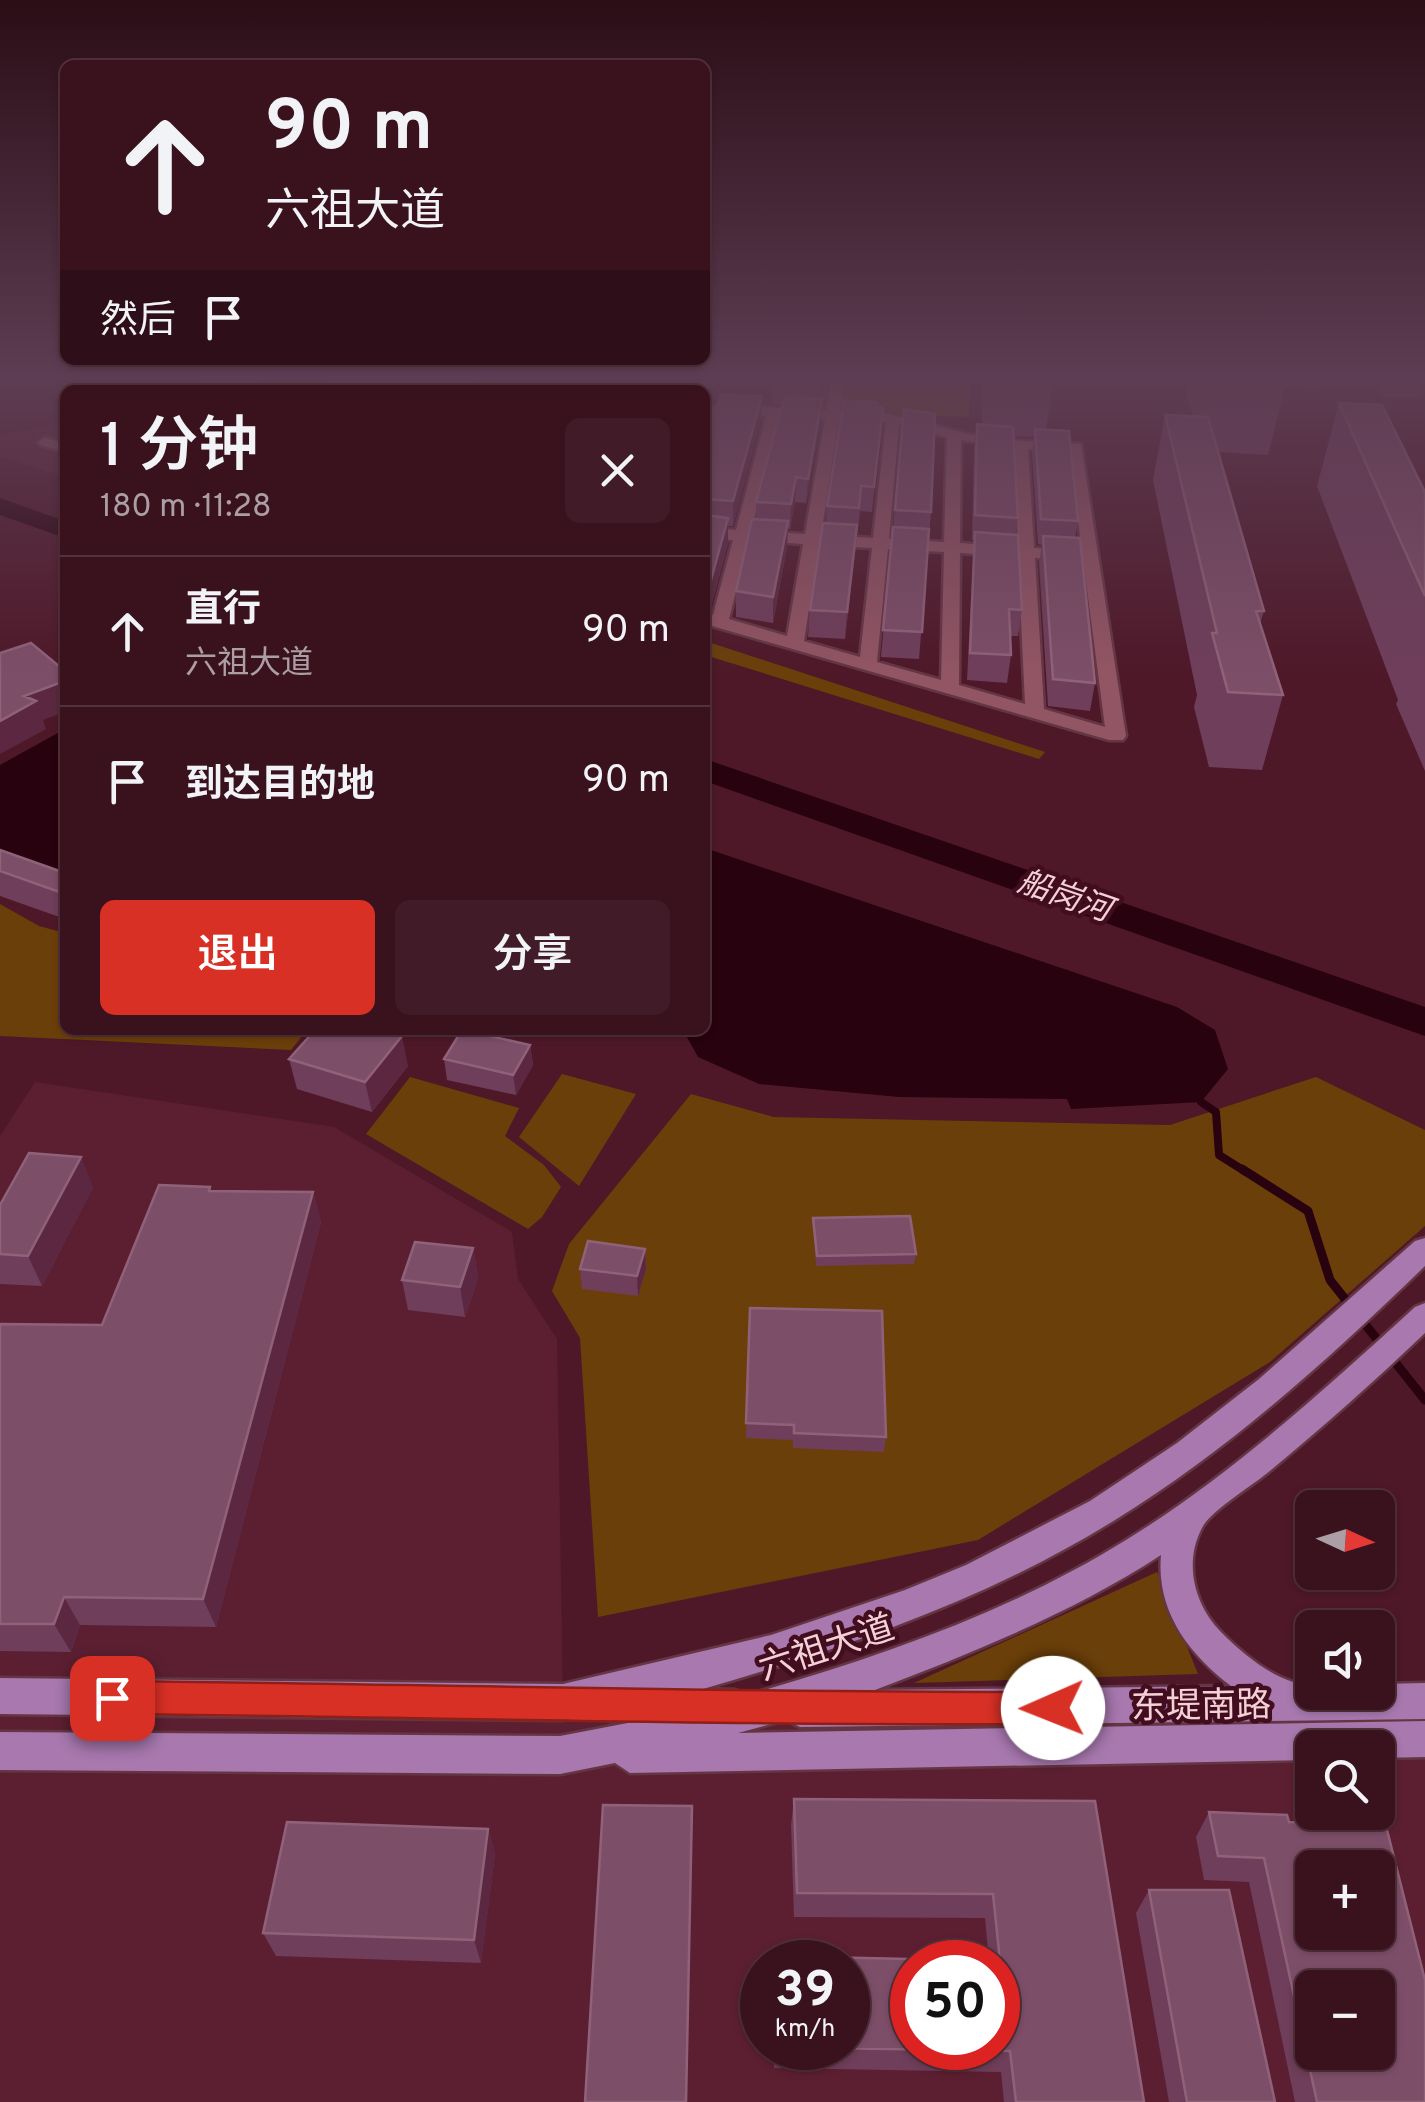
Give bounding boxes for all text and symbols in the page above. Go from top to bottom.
text: 90 m [265,86,433,175]
icon: ahead [100,100,230,230]
text: 六祖大道 [265,185,445,242]
icon: arrive [196,290,251,345]
text: 然后 [100,298,176,347]
text: 1 分钟 [100,412,258,488]
button: close [565,418,670,523]
text: 180 m · 11:28 [100,488,272,528]
text: 直行 [185,587,261,636]
icon: ahead [100,604,155,659]
text: 90 m [582,607,670,656]
text: 六祖大道 [185,645,313,685]
icon: arrive [100,754,155,809]
text: 90 m [582,757,670,806]
text: 到达目的地 [185,762,375,811]
water label: 船岗河 [1012,863,1122,934]
button: 退出 [100,900,375,1015]
button: 分享 [395,900,670,1015]
north arrow [1295,1490,1395,1590]
map controls [1295,1490,1395,2070]
street label: 六祖大道 [754,1607,900,1692]
button: sound [1295,1610,1395,1710]
pin [70,1656,155,1741]
position arrow [1001,1656,1105,1760]
icon: arrive [85,1671,140,1726]
street label: 东堤南路 [1131,1685,1271,1731]
button: search [1295,1730,1395,1830]
button: + [1295,1850,1395,1950]
speed limit sign: 50 [890,1940,1020,2070]
text: 39 [775,1961,835,2024]
button: − [1295,1970,1395,2070]
text: km/h [775,2014,835,2046]

